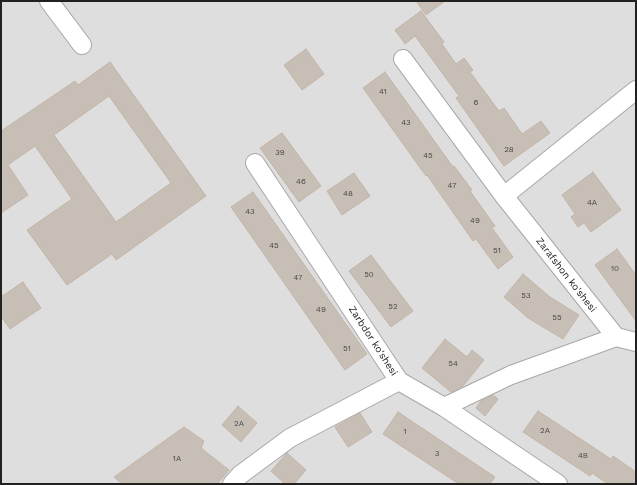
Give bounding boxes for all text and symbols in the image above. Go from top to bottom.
house number: 41 [379,87,387,97]
house number: 6 [474,98,478,108]
house number: 43 [401,118,411,128]
house number: 28 [504,145,514,155]
house number: 39 [275,148,285,158]
house number: 45 [423,151,433,161]
house number: 46 [296,177,306,187]
house number: 47 [448,181,456,191]
house number: 48 [343,189,353,199]
house number: 4A [587,198,597,208]
house number: 43 [245,207,255,217]
house number: 49 [470,216,480,226]
street label: Zarafshon ko'shesi [533,235,599,315]
house number: 45 [269,241,279,251]
house number: 51 [493,246,501,256]
house number: 10 [611,264,619,274]
house number: 50 [364,270,374,280]
house number: 47 [294,273,302,283]
house number: 53 [521,291,531,301]
house number: 52 [388,302,398,312]
street label: Zarbdor ko'shesi [346,304,400,378]
house number: 49 [316,305,326,315]
house number: 55 [552,313,562,323]
house number: 51 [343,344,351,354]
house number: 54 [448,359,458,369]
house number: 2A [234,419,244,429]
house number: 2A [540,426,550,436]
house number: 1 [403,427,407,437]
house number: 3 [435,449,439,459]
house number: 4B [578,451,588,461]
house number: 1A [173,454,181,464]

